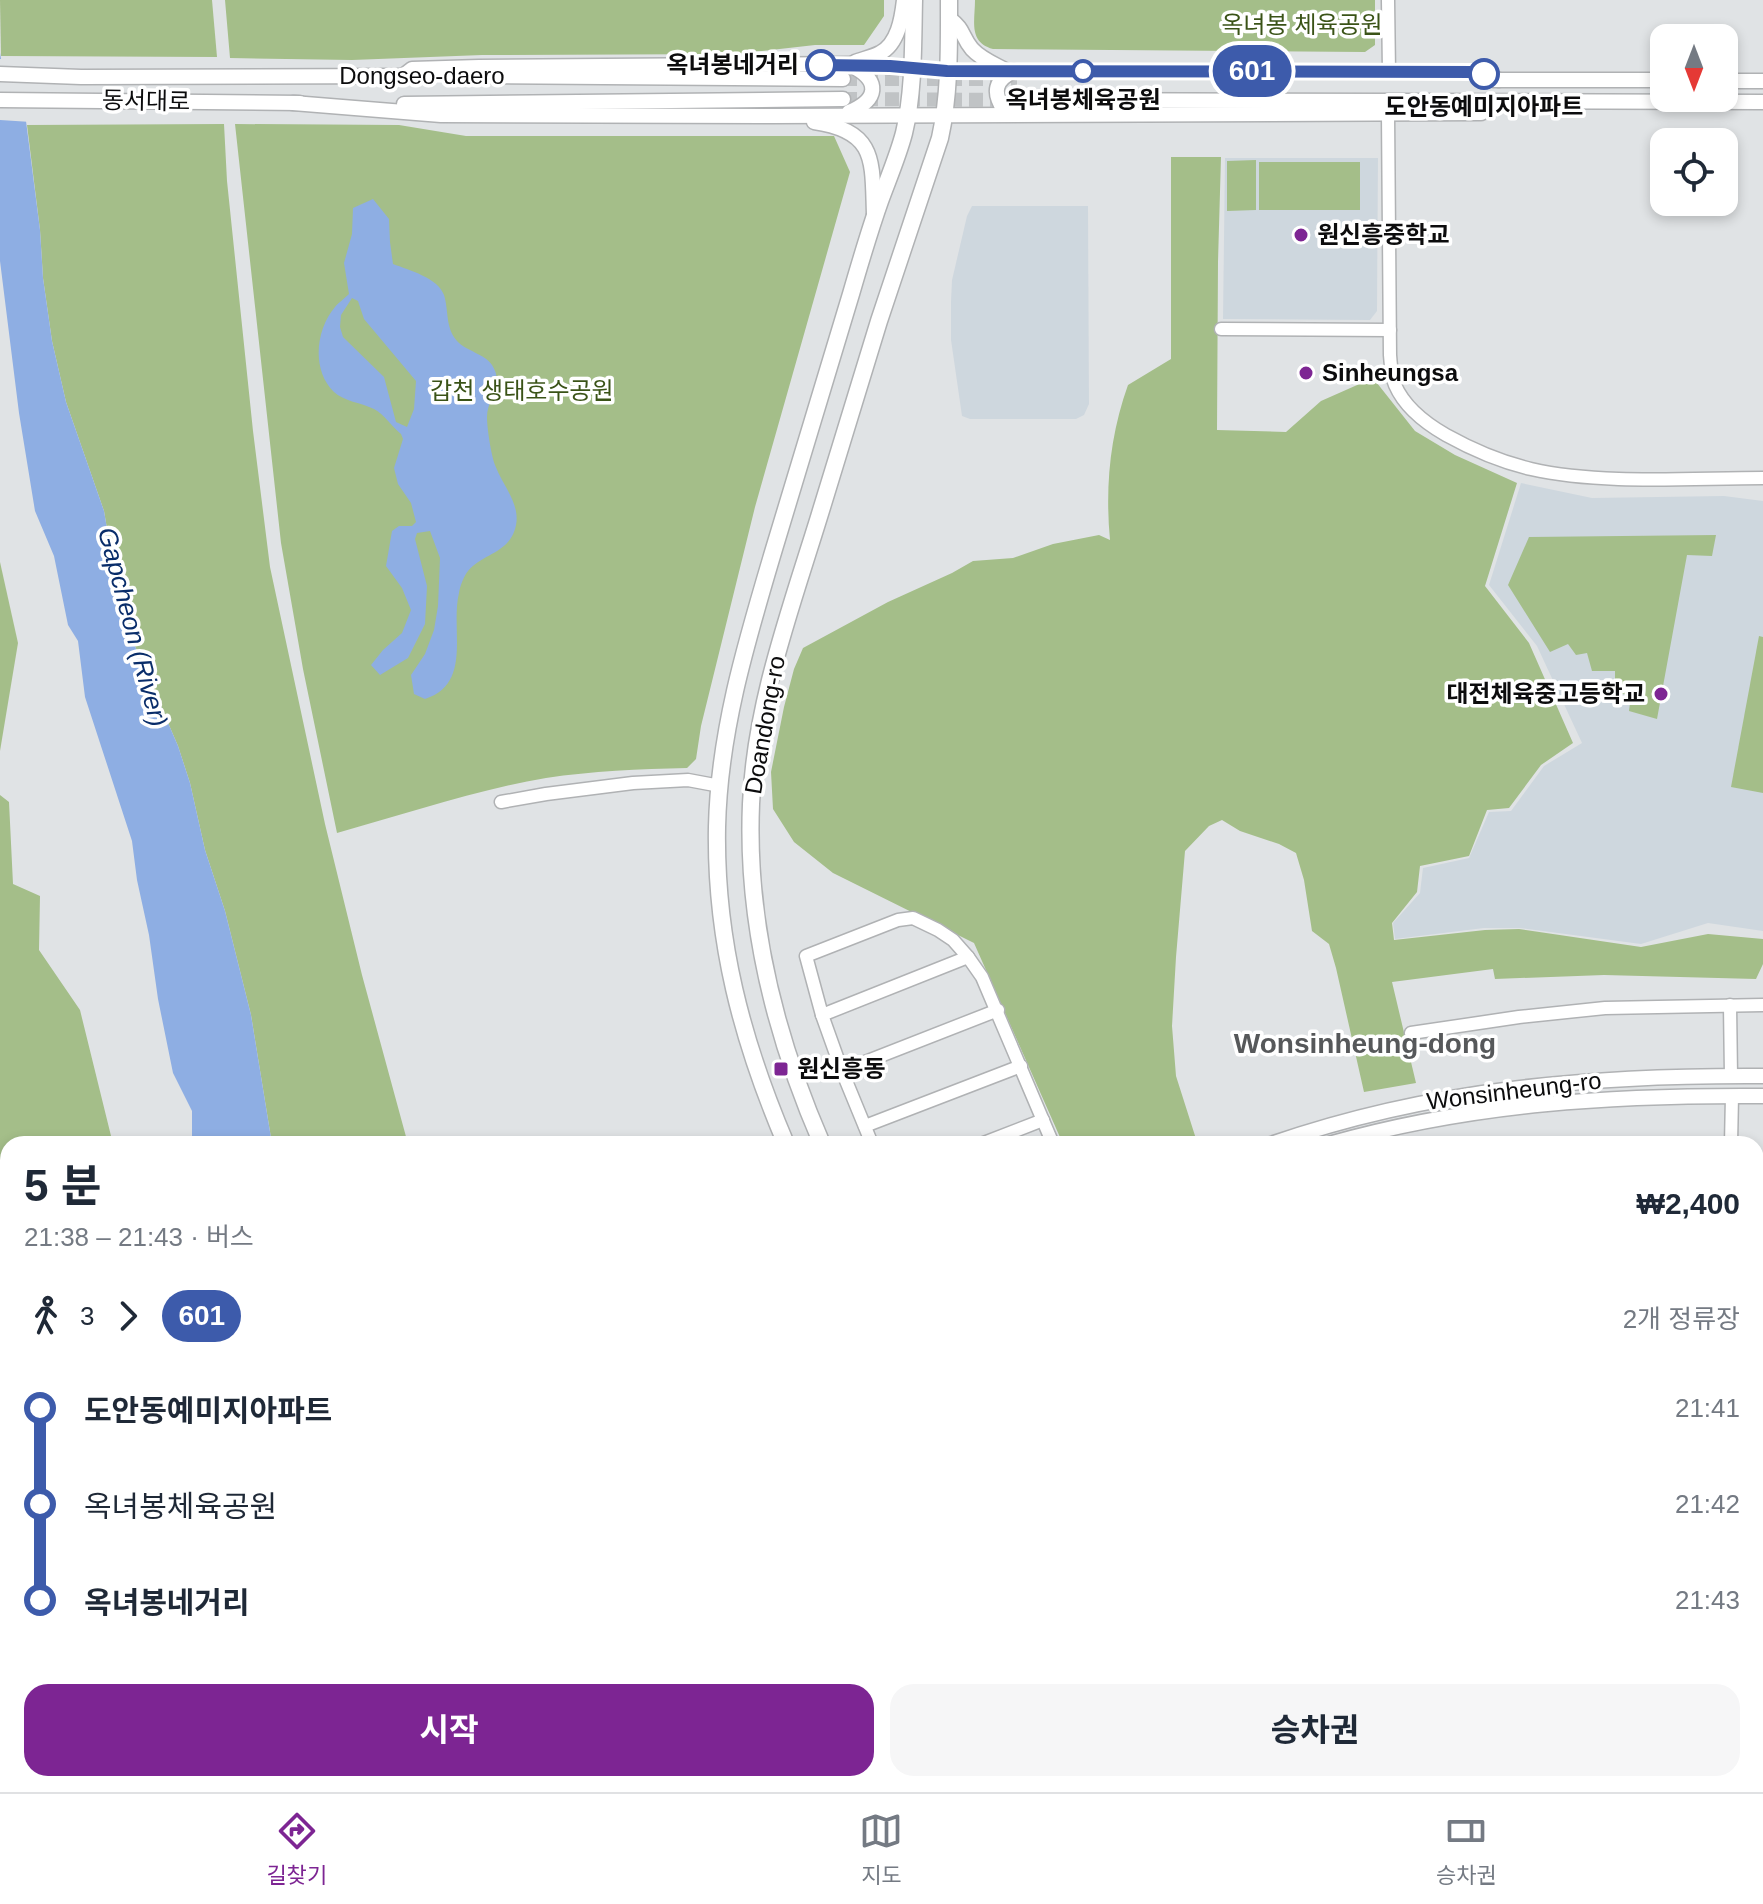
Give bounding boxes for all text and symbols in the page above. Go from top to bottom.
park label: 옥녀봉 체육공원 [1221,11,1383,38]
north arrow [1650,24,1738,112]
map controls [1650,24,1738,216]
line badge: 601 [1206,45,1298,97]
marker: 옥녀봉네거리 [806,50,836,80]
place label: 옥녀봉네거리 [667,51,799,78]
text: 601 [1229,55,1275,86]
marker: 도안동예미지아파트 [1469,59,1499,89]
marker: 옥녀봉체육공원 [1072,60,1094,82]
street label: Dongseo-daero [339,62,505,89]
street label: 동서대로 [102,86,190,115]
place label: 옥녀봉체육공원 [1006,86,1160,113]
place label: 도안동예미지아파트 [1385,93,1583,120]
button: locate [1650,128,1738,216]
place label: 원신흥중학교 [1317,221,1449,248]
marker: 원신흥중학교 [1292,226,1310,244]
place label: Sinheungsa [1322,359,1459,386]
marker: Sinheungsa [1297,364,1315,382]
park label: 갑천 생태호수공원 [430,377,614,404]
water label: Gapcheon (River) [92,524,174,730]
street label: Doandong-ro [739,654,790,796]
place label: 대전체육중고등학교 [1446,680,1645,707]
marker: 대전체육중고등학교 [1652,685,1670,703]
district label: Wonsinheung-dong [1234,1028,1496,1059]
place label: 원신흥동 [797,1055,885,1082]
marker: 원신흥동 [772,1060,790,1078]
street label: Wonsinheung-ro [1425,1066,1603,1115]
text: 5 분 [24,1161,101,1210]
text: ₩2,400 [1637,1187,1740,1220]
text: 21:38 – 21:43 · 버스 [24,1222,254,1252]
icon: walk [24,1294,68,1338]
icon: forward [106,1294,150,1338]
text: 601 [178,1300,225,1331]
text: 3 [80,1301,94,1331]
text: 2개 정류장 [1623,1304,1740,1334]
text: 21:41 [1675,1393,1740,1423]
text: 도안동예미지아파트 [84,1394,332,1427]
text: 21:42 [1675,1489,1740,1519]
text: 옥녀봉체육공원 [84,1490,277,1523]
text: 21:43 [1675,1585,1740,1615]
text: 옥녀봉네거리 [84,1586,250,1619]
button: 시작 [24,1684,874,1776]
button: 승차권 [890,1684,1740,1776]
tab: 길찾기 [266,1809,327,1889]
tab: 지도 [859,1809,903,1889]
tab: 승차권 [1436,1809,1497,1889]

